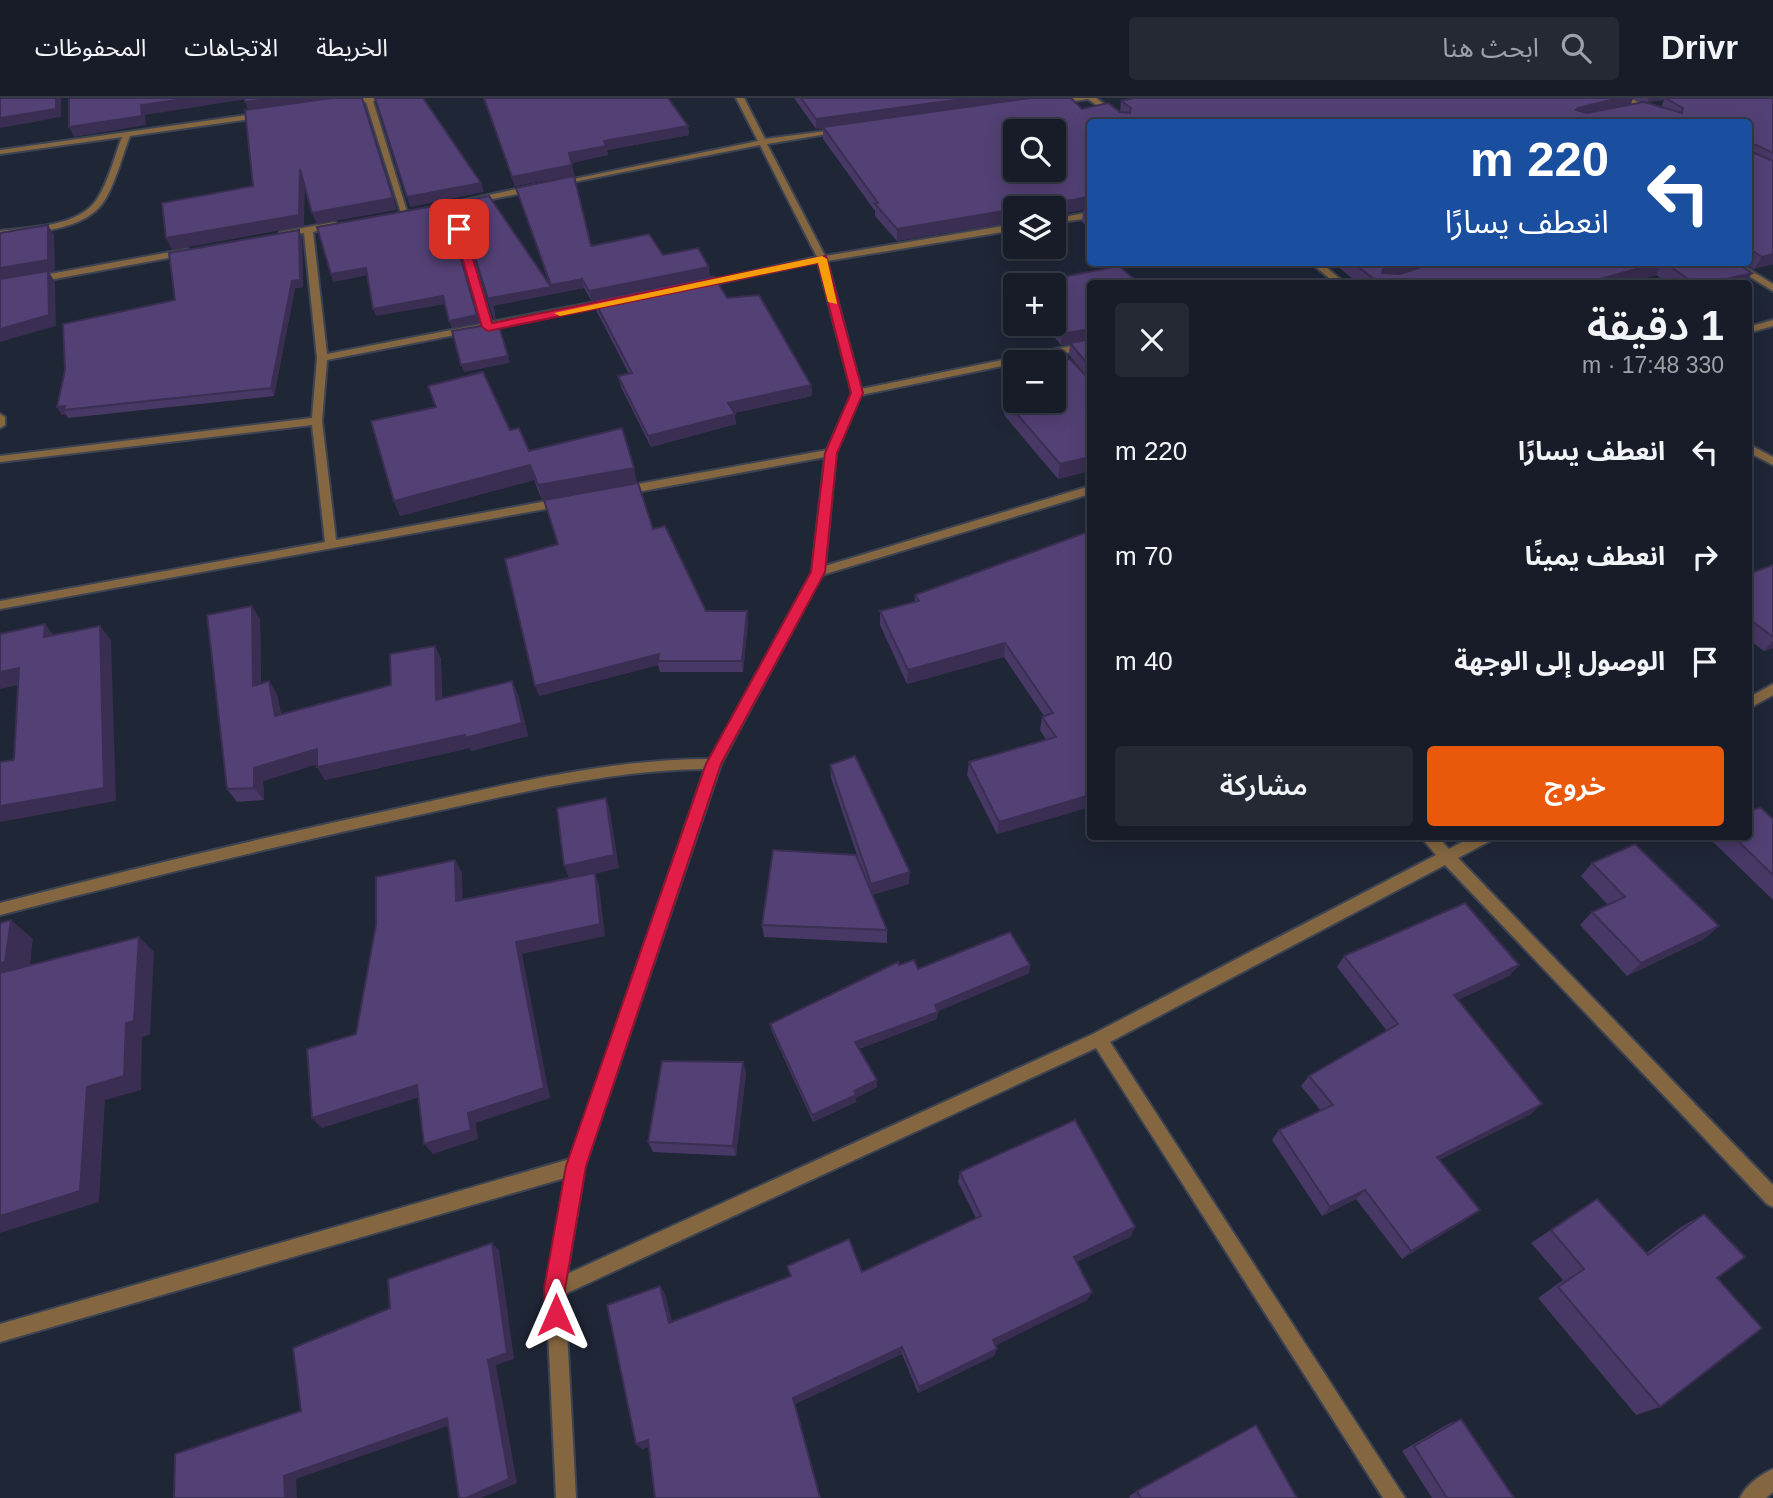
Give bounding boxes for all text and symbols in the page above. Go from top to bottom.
search box [1129,17,1619,80]
icon: search [1557,29,1595,67]
text: Drivr [1661,29,1738,66]
text: ابحث هنا [1442,33,1539,63]
text: المحفوظات [35,34,146,61]
text: الاتجاهات [184,34,278,61]
text: الخريطة [316,34,388,61]
map controls [1003,119,1066,413]
button: search [1003,119,1066,182]
text: 220 m [1470,132,1609,186]
icon: left [1633,147,1724,238]
button: layers [1003,196,1066,259]
pin [429,199,489,259]
text: انعطف يسارًا [1445,204,1609,240]
icon: arrive [440,210,478,248]
button: + [1003,273,1066,336]
text: 1 دقيقة [1587,302,1724,349]
button: close [1115,303,1189,377]
button: − [1003,350,1066,413]
text: 330 m · 17:48 [1582,352,1724,378]
icon: left [1686,433,1724,471]
text: 220 m [1115,436,1187,466]
text: انعطف يسارًا [1518,436,1665,466]
icon: right [1686,538,1724,576]
text: 70 m [1115,541,1173,571]
text: انعطف يمينًا [1525,541,1665,571]
icon: arrive [1686,643,1724,681]
text: 40 m [1115,646,1173,676]
text: الوصول إلى الوجهة [1454,646,1665,676]
button: مشاركة [1115,746,1413,826]
button: خروج [1427,746,1724,826]
position arrow [519,1278,593,1352]

